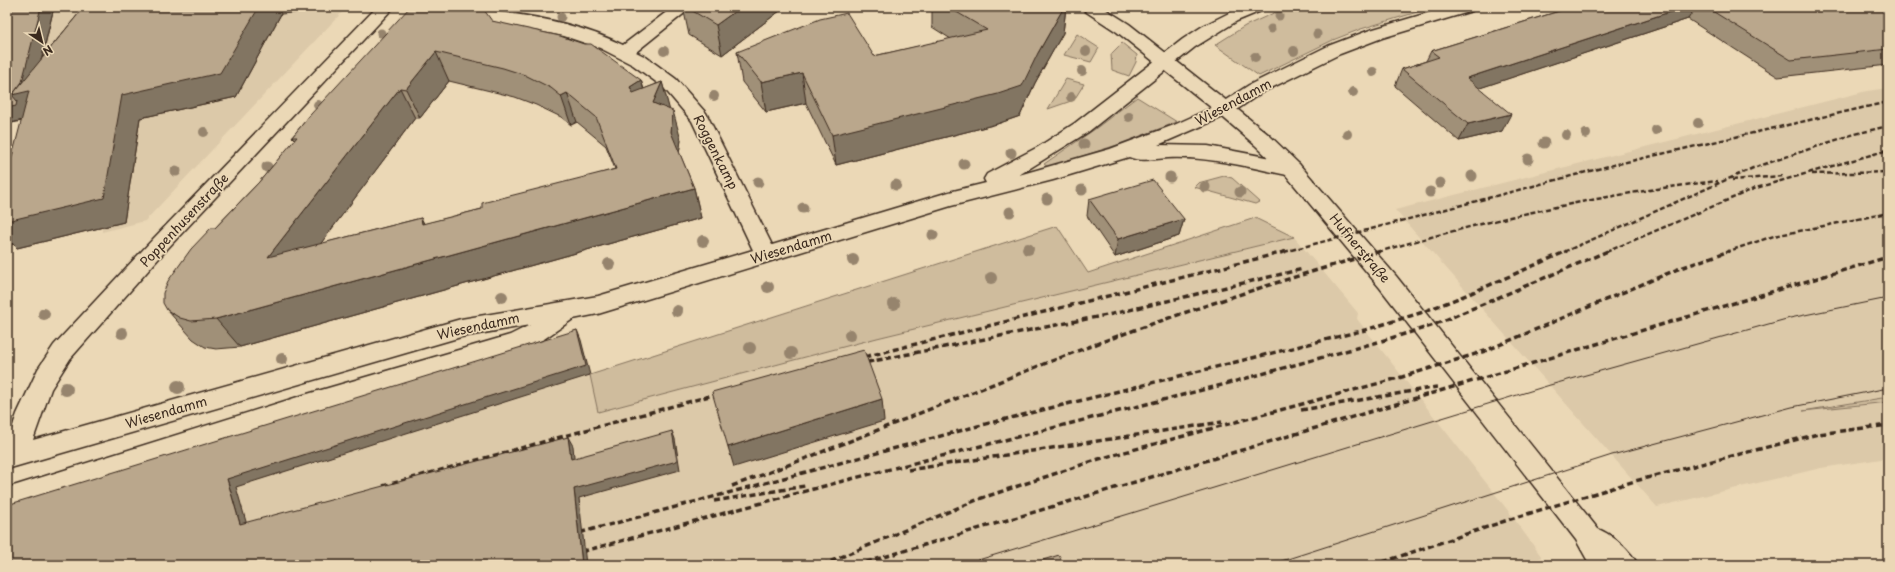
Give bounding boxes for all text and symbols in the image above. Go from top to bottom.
north arrow [22,22,62,62]
text: N [39,41,56,60]
street label: Wiesendamm [1191,73,1274,130]
street label: Roggenkamp [689,111,743,193]
street label: Poppenhusenstraße [135,168,232,271]
street label: Hufnerstraße [1326,209,1395,287]
street label: Wiesendamm [748,225,834,268]
street label: Wiesendamm [435,307,521,344]
street label: Wiesendamm [123,391,209,432]

